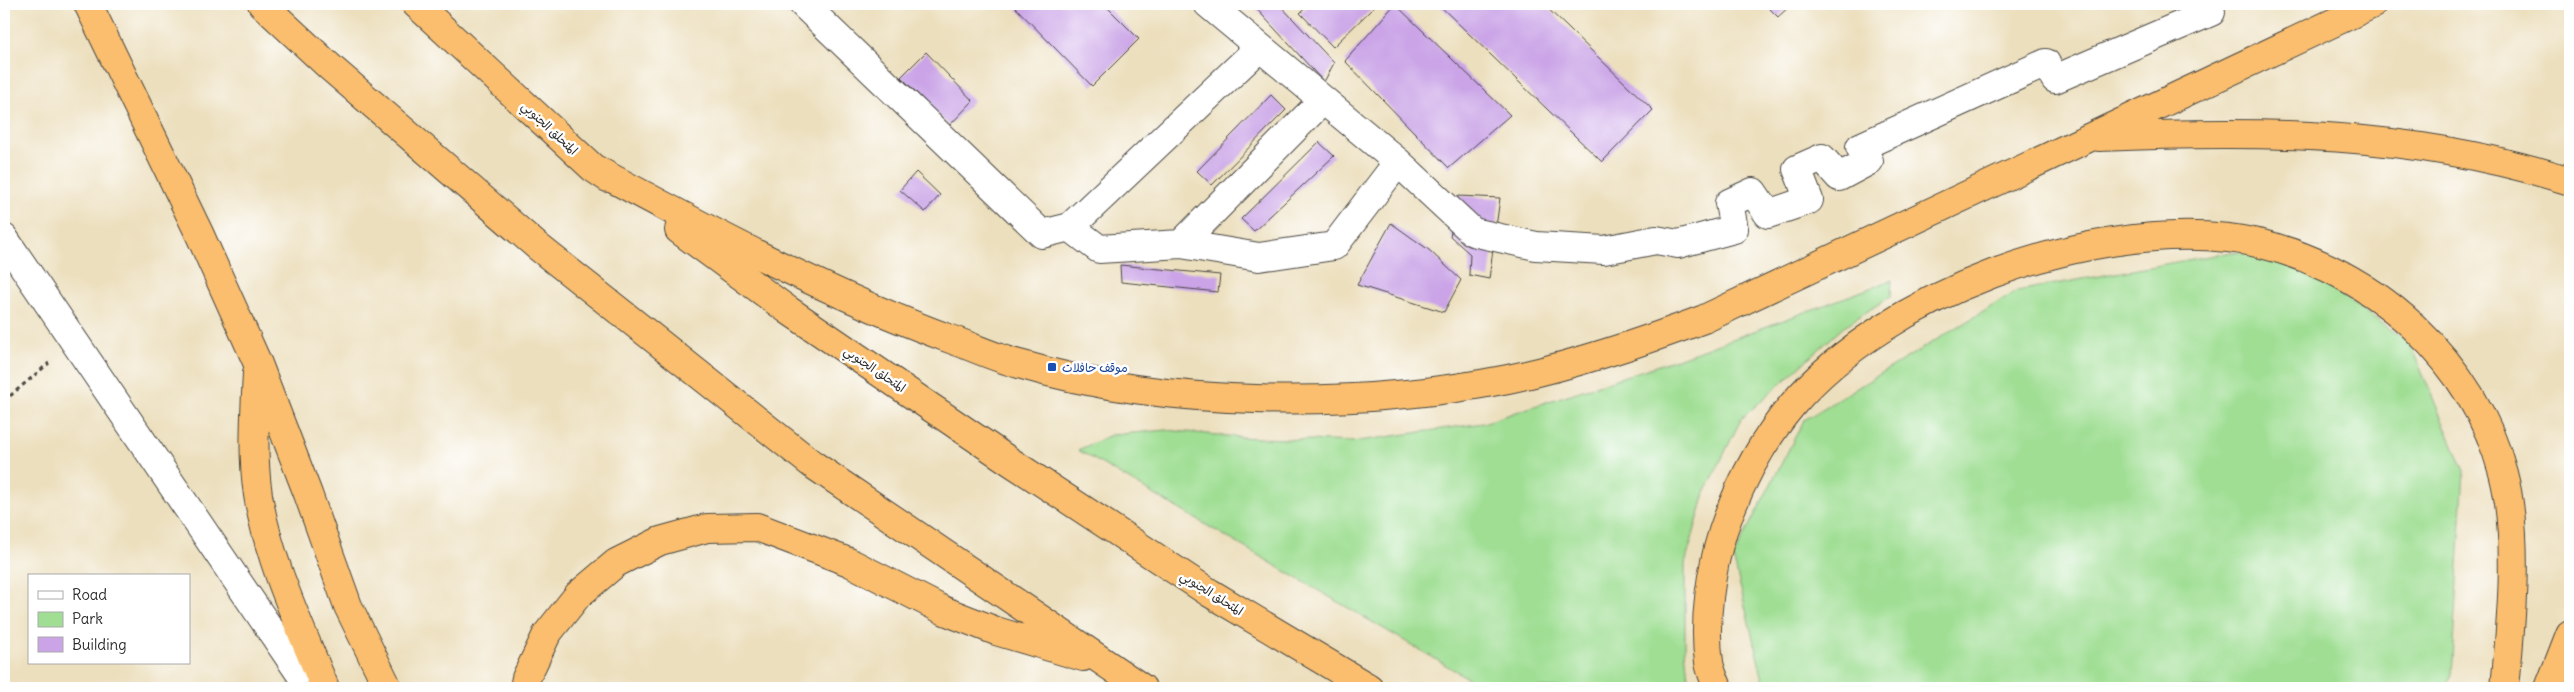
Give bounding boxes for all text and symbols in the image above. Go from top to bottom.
street label: المتحلق الجنوبي [516,98,581,161]
street label: المتحلق الجنوبي [839,343,909,399]
place label: موقف حافلات [1062,360,1128,375]
marker: موقف حافلات [1046,361,1058,373]
street label: المتحلق الجنوبي [1176,568,1246,622]
legend [28,574,190,664]
text: Road [72,585,107,604]
text: Park [72,609,103,628]
text: Building [72,635,127,654]

